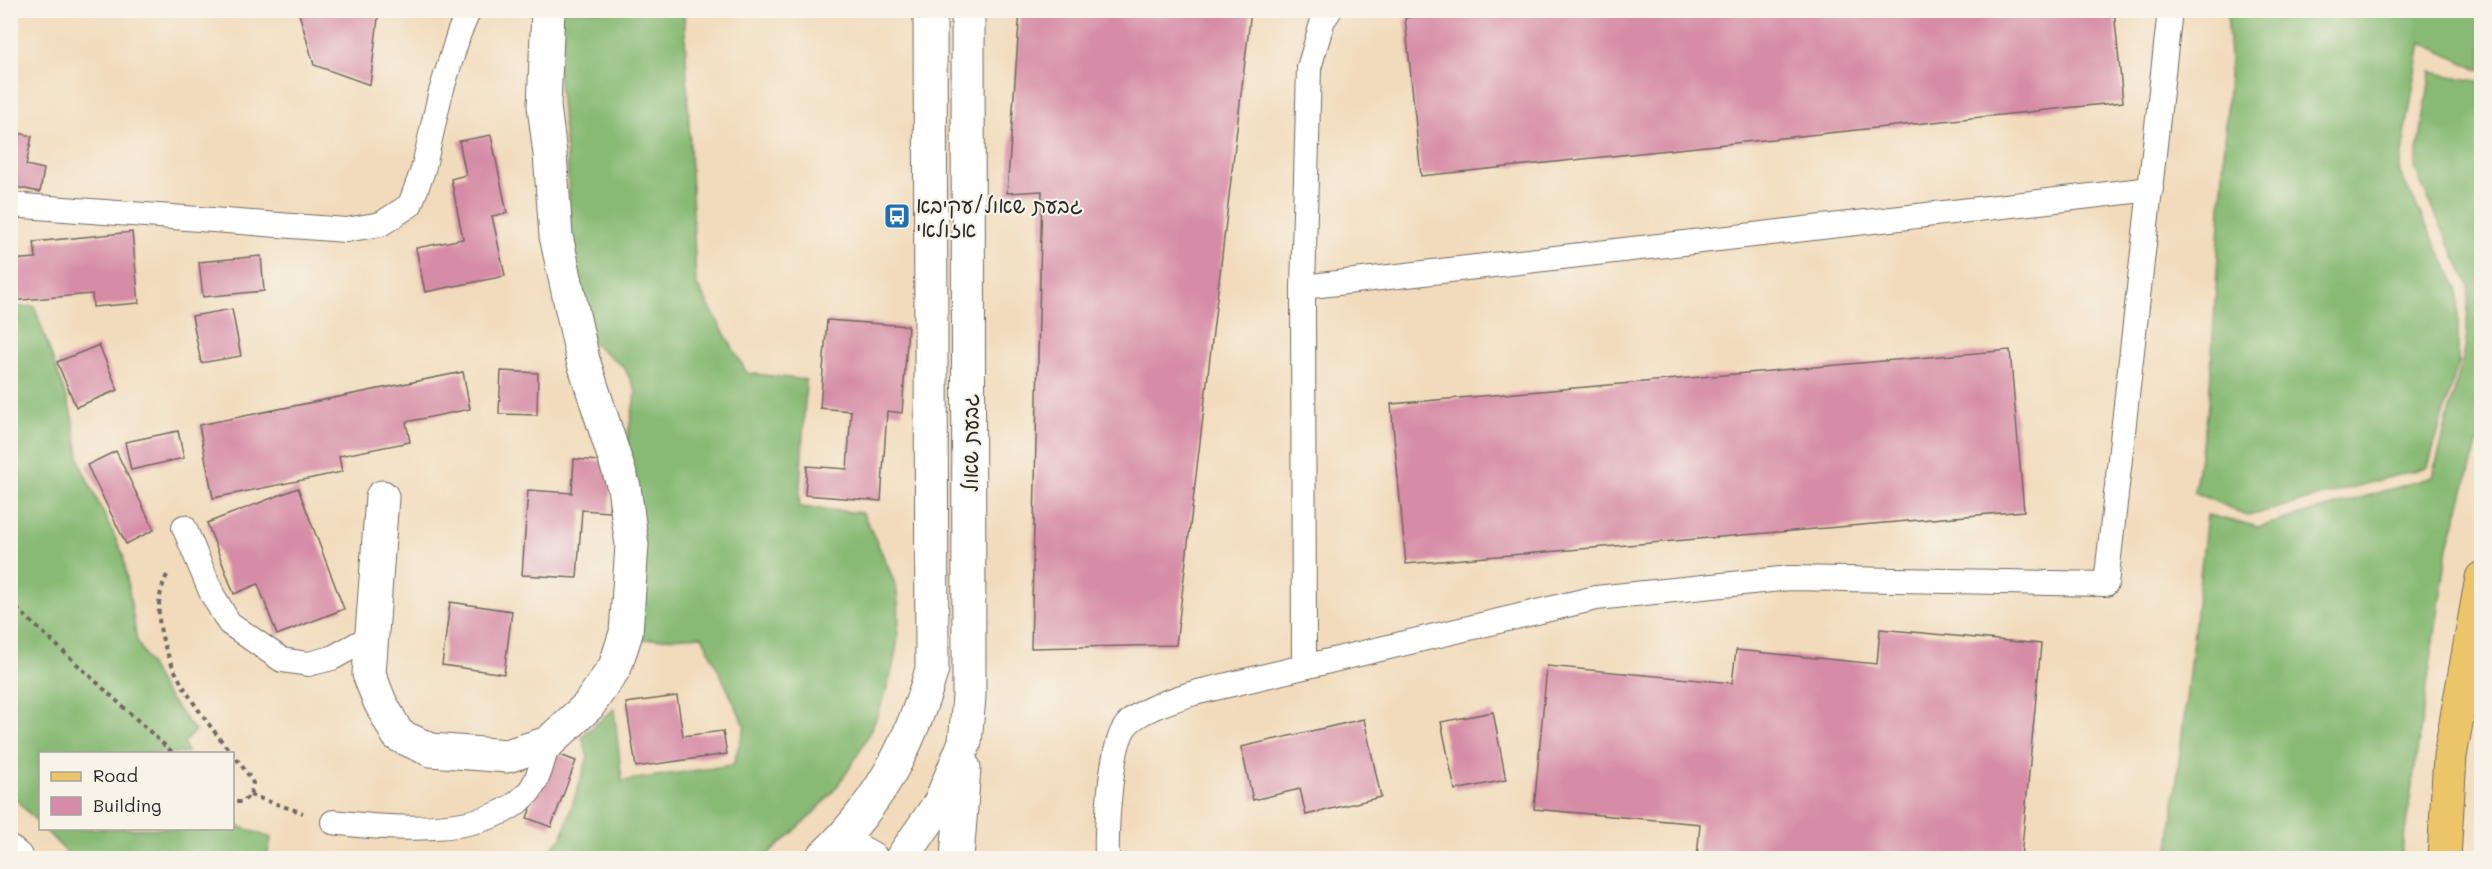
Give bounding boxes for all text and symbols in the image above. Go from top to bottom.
place label: גבעת שאול/עקיבא אזולאי [916,191,1083,242]
bus stop icon: גבעת שאול/עקיבא אזולאי [882,201,912,231]
street label: גבעת שאול [956,394,983,492]
legend [39,752,234,830]
text: Road [93,763,138,787]
text: Building [93,793,161,817]

